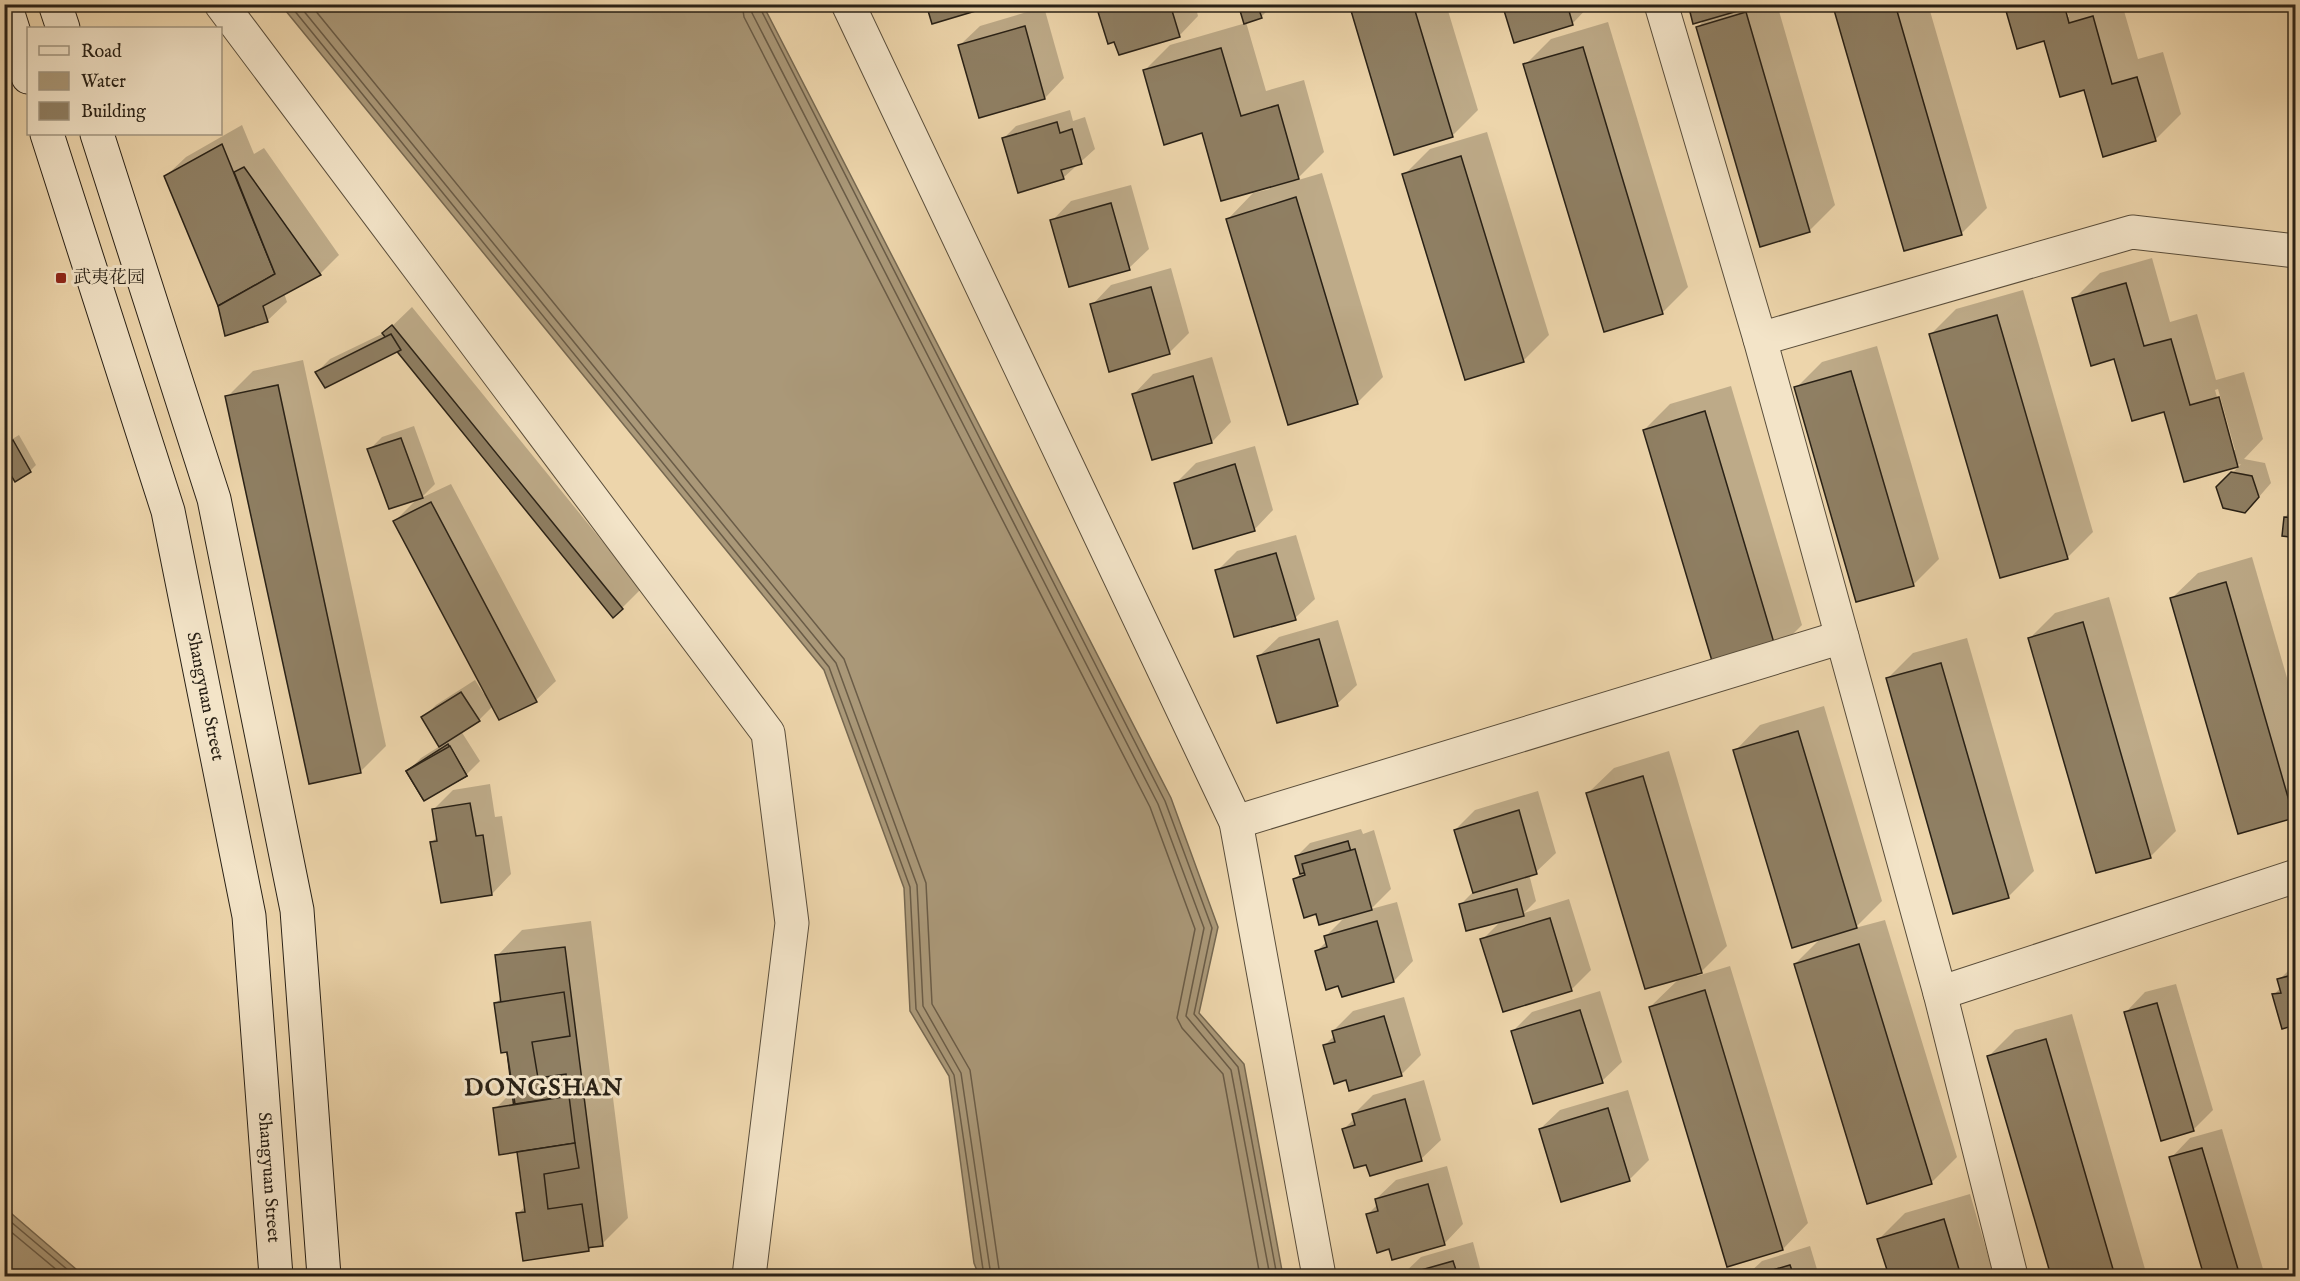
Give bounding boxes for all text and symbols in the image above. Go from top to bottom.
legend [27,27,222,135]
text: Road [81,41,122,64]
text: Water [81,71,126,94]
text: Building [81,101,146,124]
place label: 武夷花园 [73,267,145,290]
marker: 武夷花园 [54,271,68,285]
street label: Shangyuan Street [181,630,229,763]
district label: DONGSHAN [464,1073,624,1104]
street label: Shangyuan Street [252,1111,285,1243]

